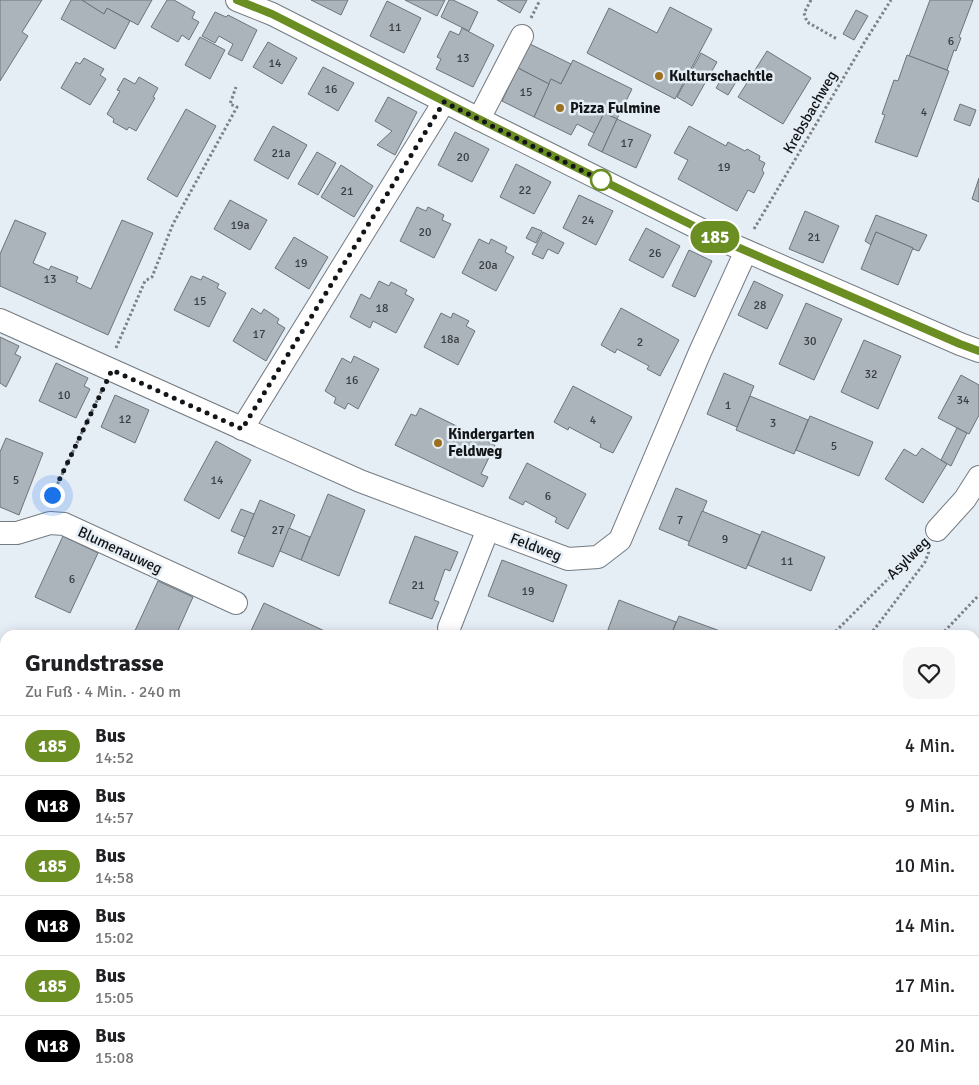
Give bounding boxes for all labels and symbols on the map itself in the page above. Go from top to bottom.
house number: 11 [389,20,401,35]
house number: 6 [948,34,954,49]
house number: 13 [457,51,469,66]
house number: 14 [269,56,282,71]
place label: Kulturschachtle [669,67,773,85]
street label: Krebsbachweg [779,67,841,157]
marker: Kulturschachtle [653,70,665,82]
house number: 16 [325,82,337,97]
house number: 15 [520,85,532,100]
place label: Pizza Fulmine [570,99,661,117]
marker: Pizza Fulmine [554,102,566,114]
house number: 4 [921,105,928,120]
house number: 17 [621,136,633,151]
house number: 21a [271,146,291,161]
house number: 20 [457,150,469,165]
house number: 19 [718,160,730,175]
unlabelled marker [590,169,612,191]
house number: 22 [519,183,531,198]
house number: 21 [341,184,353,199]
house number: 24 [582,213,595,228]
house number: 19a [230,218,250,233]
line badge: 185 [686,221,744,253]
house number: 20 [419,225,431,240]
house number: 21 [808,230,820,245]
house number: 26 [649,246,661,261]
house number: 19 [295,256,307,271]
house number: 20a [478,258,498,273]
house number: 13 [44,272,56,287]
house number: 15 [194,294,206,309]
house number: 28 [754,298,766,313]
house number: 18 [376,301,388,316]
house number: 17 [253,327,265,342]
house number: 18a [440,332,460,347]
house number: 30 [804,334,816,349]
house number: 2 [637,335,643,350]
house number: 32 [865,367,877,382]
house number: 16 [346,373,358,388]
house number: 10 [58,388,70,403]
house number: 34 [957,393,970,408]
house number: 1 [725,398,731,413]
house number: 12 [119,412,131,427]
house number: 4 [590,413,597,428]
house number: 3 [770,416,776,431]
place label: Kindergarten Feldweg [448,425,535,460]
marker: Kindergarten Feldweg [432,437,444,449]
house number: 5 [831,439,837,454]
house number: 5 [13,473,19,488]
house number: 14 [211,473,224,488]
your location [40,483,65,508]
house number: 6 [545,489,551,504]
house number: 7 [677,513,683,528]
street label: Blumenauweg [75,523,165,577]
house number: 27 [272,523,284,538]
street label: Feldweg [508,529,564,565]
house number: 9 [722,532,728,547]
street label: Asylweg [883,533,933,583]
house number: 11 [781,554,793,569]
house number: 6 [69,572,75,587]
house number: 21 [412,578,424,593]
house number: 19 [522,584,534,599]

